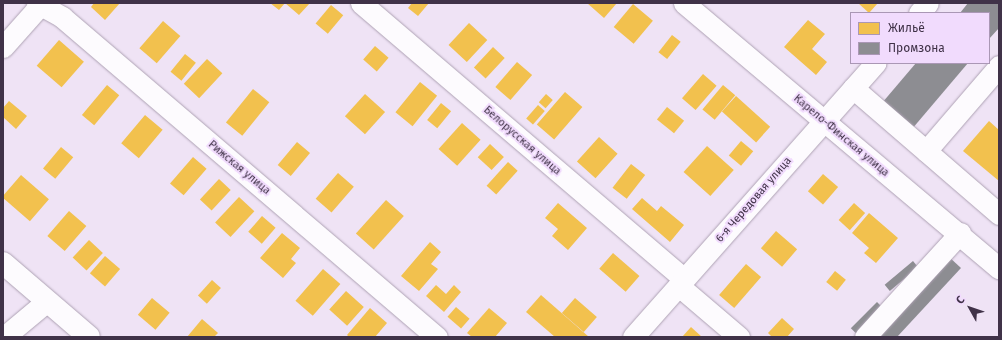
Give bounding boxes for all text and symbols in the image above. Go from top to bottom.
legend [850,12,990,64]
text: Жильё [888,21,925,35]
text: Промзона [888,41,945,55]
street label: Карело-Финская улица [791,92,891,180]
street label: Белорусская улица [481,104,563,178]
street label: Рижская улица [205,138,273,198]
street label: 6-я Чередовая улица [713,155,795,245]
north arrow [950,288,990,328]
text: С [953,293,967,307]

